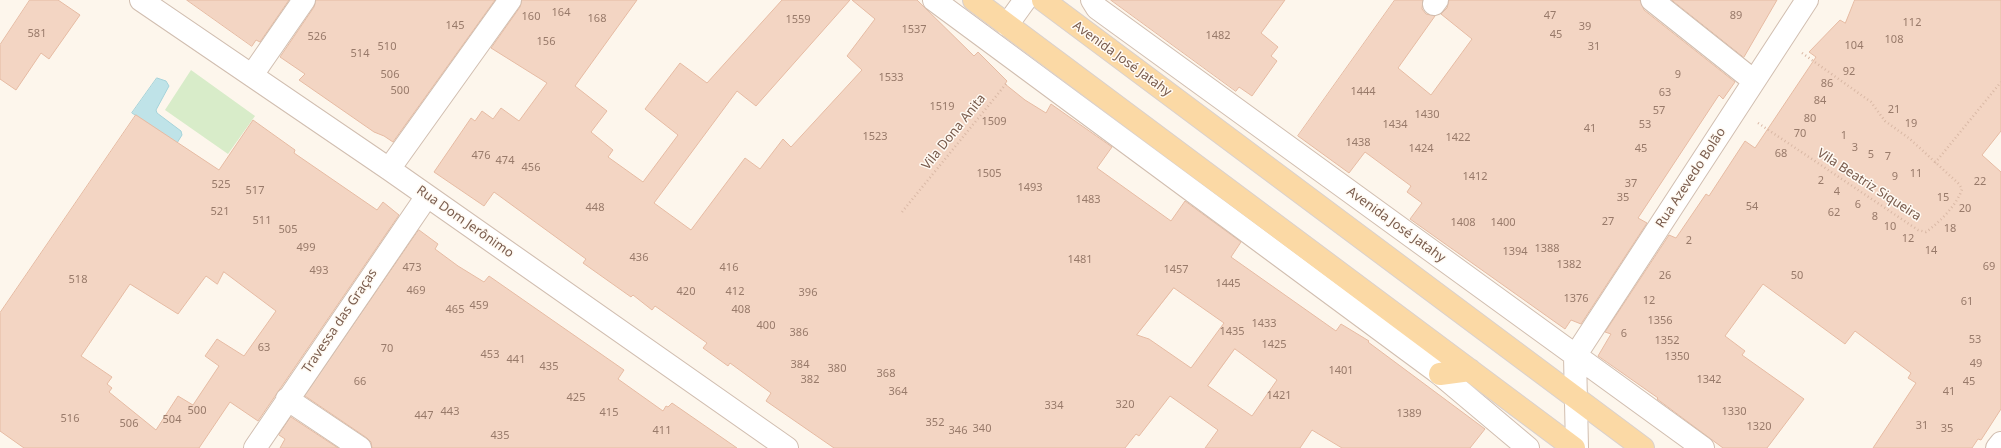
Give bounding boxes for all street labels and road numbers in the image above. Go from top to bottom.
street label: Avenida José Jatahy [1070,18,1174,100]
street label: Vila Dona Anita [919,91,989,173]
street label: Rua Azevedo Bolão [1653,125,1729,231]
street label: Vila Beatriz Siqueira [1814,146,1924,224]
street label: Rua Dom Jerônimo [413,183,517,261]
street label: Avenida José Jatahy [1344,184,1448,266]
street label: Travessa das Graças [299,266,381,376]

